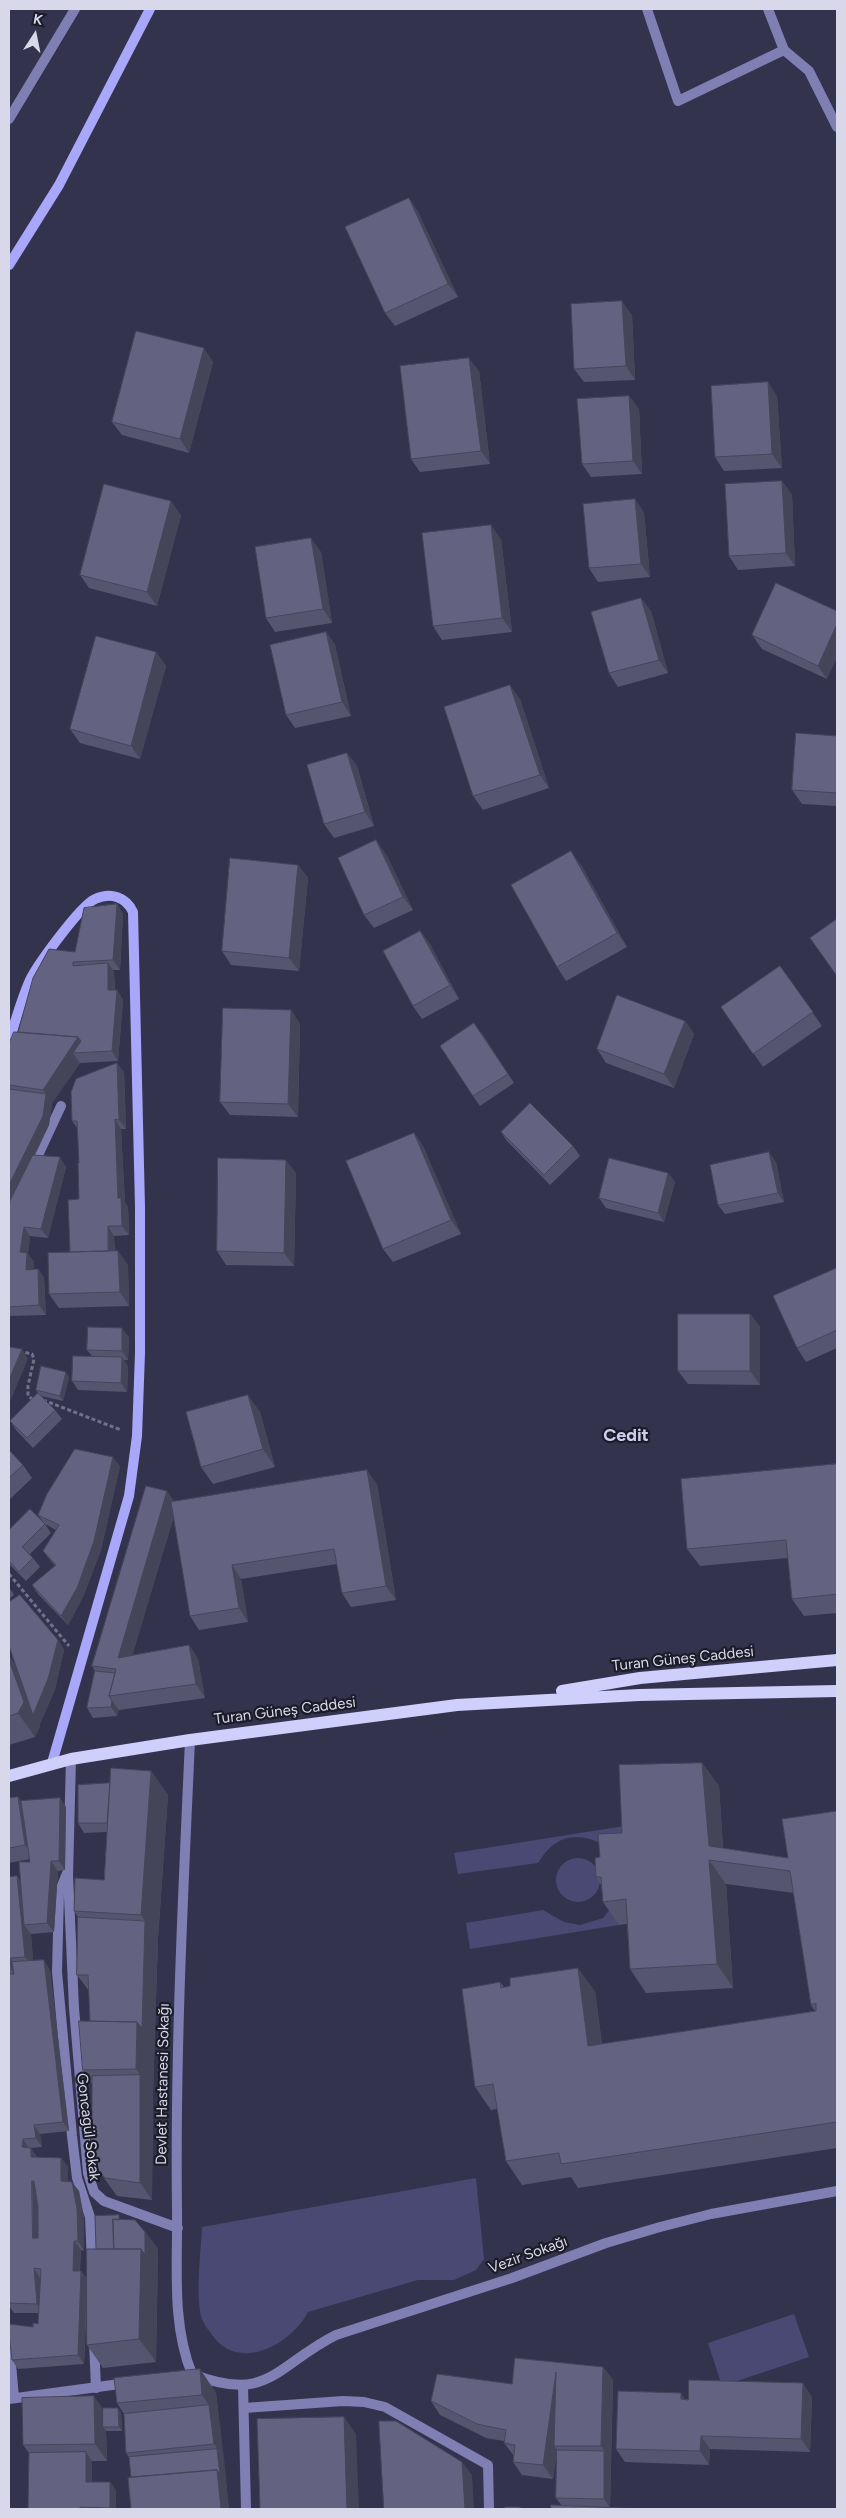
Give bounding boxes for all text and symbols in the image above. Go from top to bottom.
north arrow [10,10,60,60]
text: K [32,11,44,29]
district label: Cedit [603,1425,649,1447]
street label: Turan Güneş Caddesi [611,1643,755,1675]
street label: Turan Güneş Caddesi [213,1693,357,1729]
street label: Devlet Hastanesi Sokağı [153,2003,173,2165]
street label: Goncagül Sokak [72,2072,104,2182]
street label: Vezir Sokağı [486,2232,570,2278]

